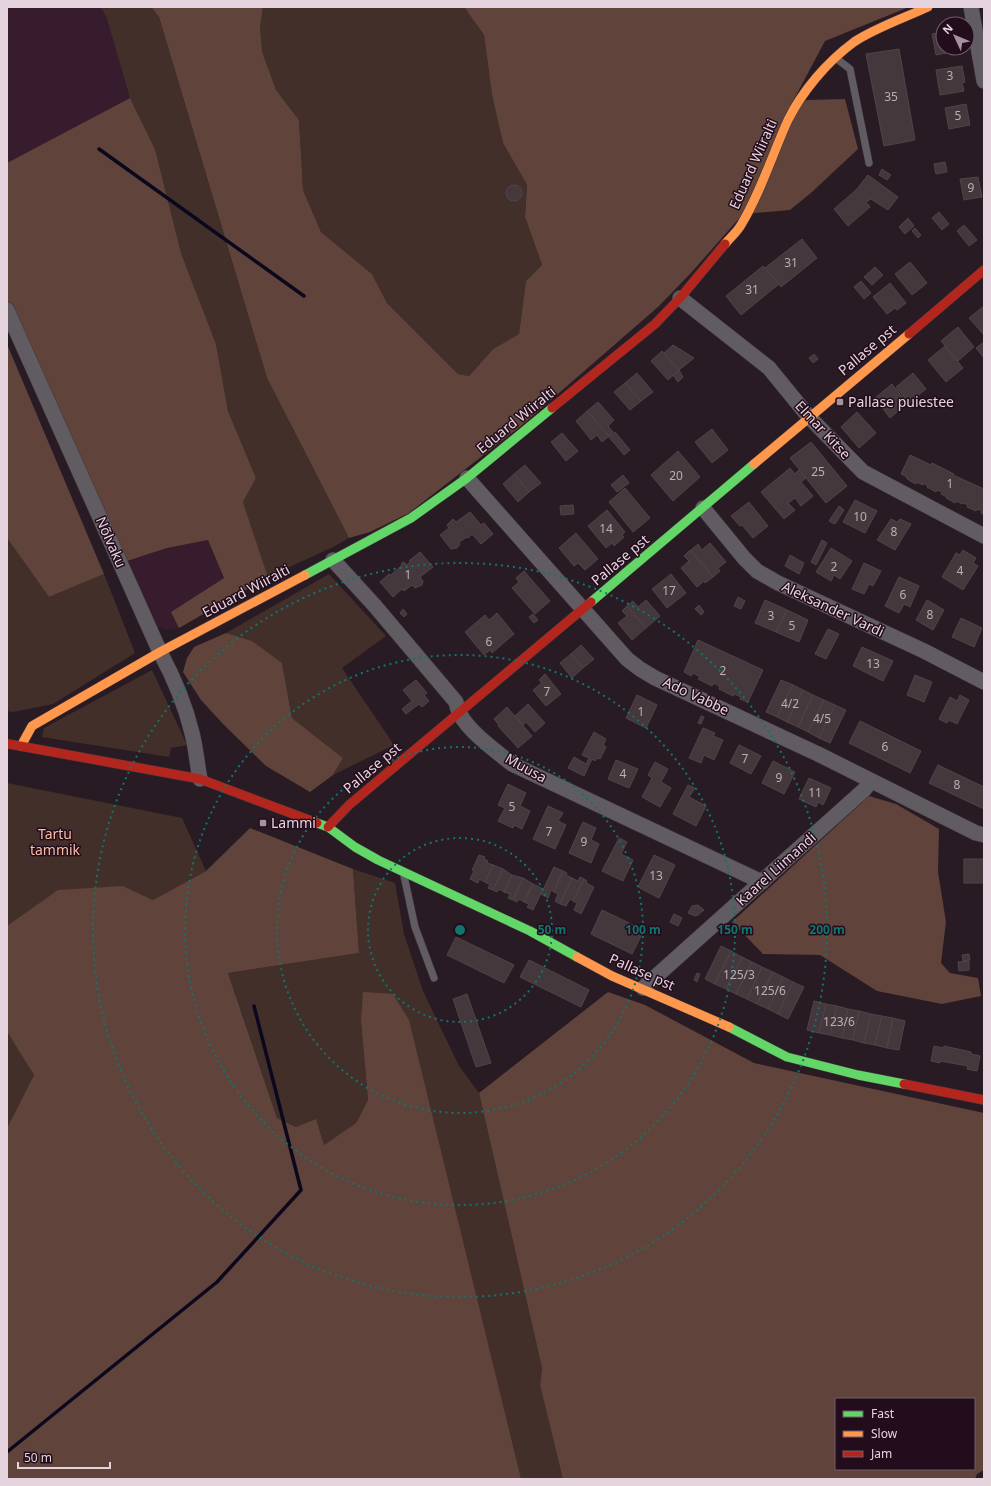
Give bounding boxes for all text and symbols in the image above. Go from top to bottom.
north arrow [935,16,975,56]
text: N [939,20,956,37]
house number: 3 [947,67,954,84]
house number: 35 [884,88,898,105]
house number: 5 [955,107,962,124]
street label: Eduard Wiiralti [724,116,781,212]
house number: 9 [968,179,975,196]
house number: 31 [784,254,798,271]
house number: 31 [745,281,759,298]
street label: Pallase pst [834,320,900,379]
street label: Eduard Wiiralti [472,382,559,457]
place label: Pallase puiestee [848,392,954,411]
street label: Elmar Kitse [791,396,856,463]
marker: Pallase puiestee [835,397,845,407]
house number: 25 [811,463,825,480]
house number: 20 [669,467,683,484]
house number: 1 [947,475,953,492]
house number: 10 [853,508,867,525]
street label: Nõlvaku [92,513,131,570]
house number: 14 [599,520,613,537]
house number: 8 [891,523,898,540]
street label: Pallase pst [587,530,653,589]
house number: 2 [831,558,838,575]
street label: Eduard Wiiralti [199,560,293,622]
house number: 4 [957,562,964,579]
house number: 1 [405,566,411,583]
street label: Aleksander Vardi [779,577,887,641]
house number: 17 [662,582,676,599]
house number: 6 [900,586,907,603]
house number: 8 [927,606,934,623]
house number: 3 [768,607,775,624]
house number: 5 [789,617,796,634]
house number: 6 [486,633,493,650]
house number: 13 [866,655,880,672]
house number: 2 [720,662,727,679]
street label: Ado Vabbe [660,672,732,719]
house number: 7 [544,683,551,700]
house number: 4/2 [781,695,799,712]
house number: 1 [638,703,644,720]
house number: 4/5 [813,710,831,727]
street label: Pallase pst [339,738,405,797]
house number: 6 [882,738,889,755]
street label: Muusa [502,748,550,787]
house number: 7 [742,750,749,767]
house number: 4 [620,765,627,782]
house number: 9 [776,769,783,786]
house number: 8 [954,776,961,793]
house number: 11 [808,784,822,801]
house number: 5 [509,798,516,815]
place label: Lammi [271,813,316,832]
marker: Lammi [258,818,268,828]
house number: 7 [546,823,553,840]
park label: Tartu tammik [30,824,81,859]
street label: Kaarel Liimandi [732,828,820,910]
house number: 9 [581,833,588,850]
house number: 13 [649,867,663,884]
text: 50 m [538,921,566,938]
text: 100 m [625,921,661,938]
text: 150 m [717,921,753,938]
text: 200 m [809,921,845,938]
centre of rings [453,923,467,937]
street label: Pallase pst [606,949,678,994]
house number: 125/3 [723,966,755,983]
house number: 125/6 [754,982,786,999]
house number: 123/6 [823,1013,855,1030]
legend [835,1398,975,1470]
text: Fast [871,1405,895,1422]
text: Slow [871,1425,898,1442]
scale bar [18,1444,110,1470]
text: Jam [870,1445,892,1462]
text: 50 m [24,1449,52,1466]

